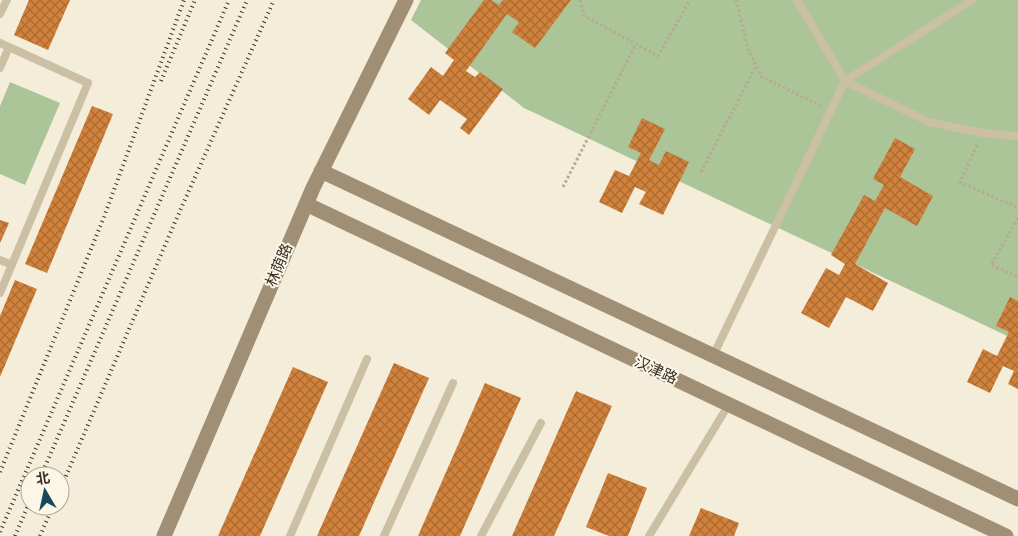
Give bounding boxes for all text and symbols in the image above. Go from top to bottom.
street label: 林荫路 [261,240,296,289]
street label: 汉津路 [632,351,681,388]
north arrow [20,466,70,516]
text: 北 [35,468,51,488]

